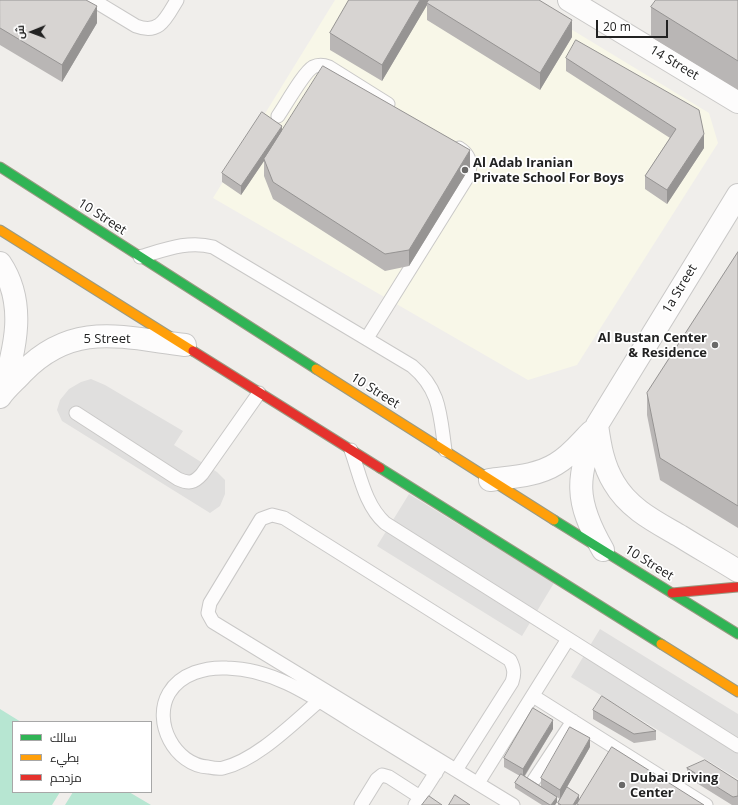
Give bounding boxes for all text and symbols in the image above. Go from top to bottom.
north arrow [12,12,52,52]
scale bar [598,12,670,38]
text: 20 m [603,18,631,35]
text: ش [12,25,27,39]
street label: 14 Street [647,42,701,84]
place label: Al Adab Iranian Private School For Boys [473,155,624,186]
marker: Al Adab Iranian Private School For Boys [460,165,470,175]
street label: 10 Street [75,196,129,238]
street label: 1a Street [659,262,701,316]
place label: Al Bustan Center & Residence [598,330,707,361]
street label: 5 Street [83,331,131,347]
marker: Al Bustan Center & Residence [710,340,720,350]
street label: 10 Street [348,370,402,412]
street label: 10 Street [622,542,676,584]
legend [12,721,152,793]
text: سالك [50,729,77,746]
text: بطيء [50,749,79,766]
text: مزدحم [50,769,82,786]
place label: Dubai Driving Center [630,770,718,801]
marker: Dubai Driving Center [617,780,627,790]

